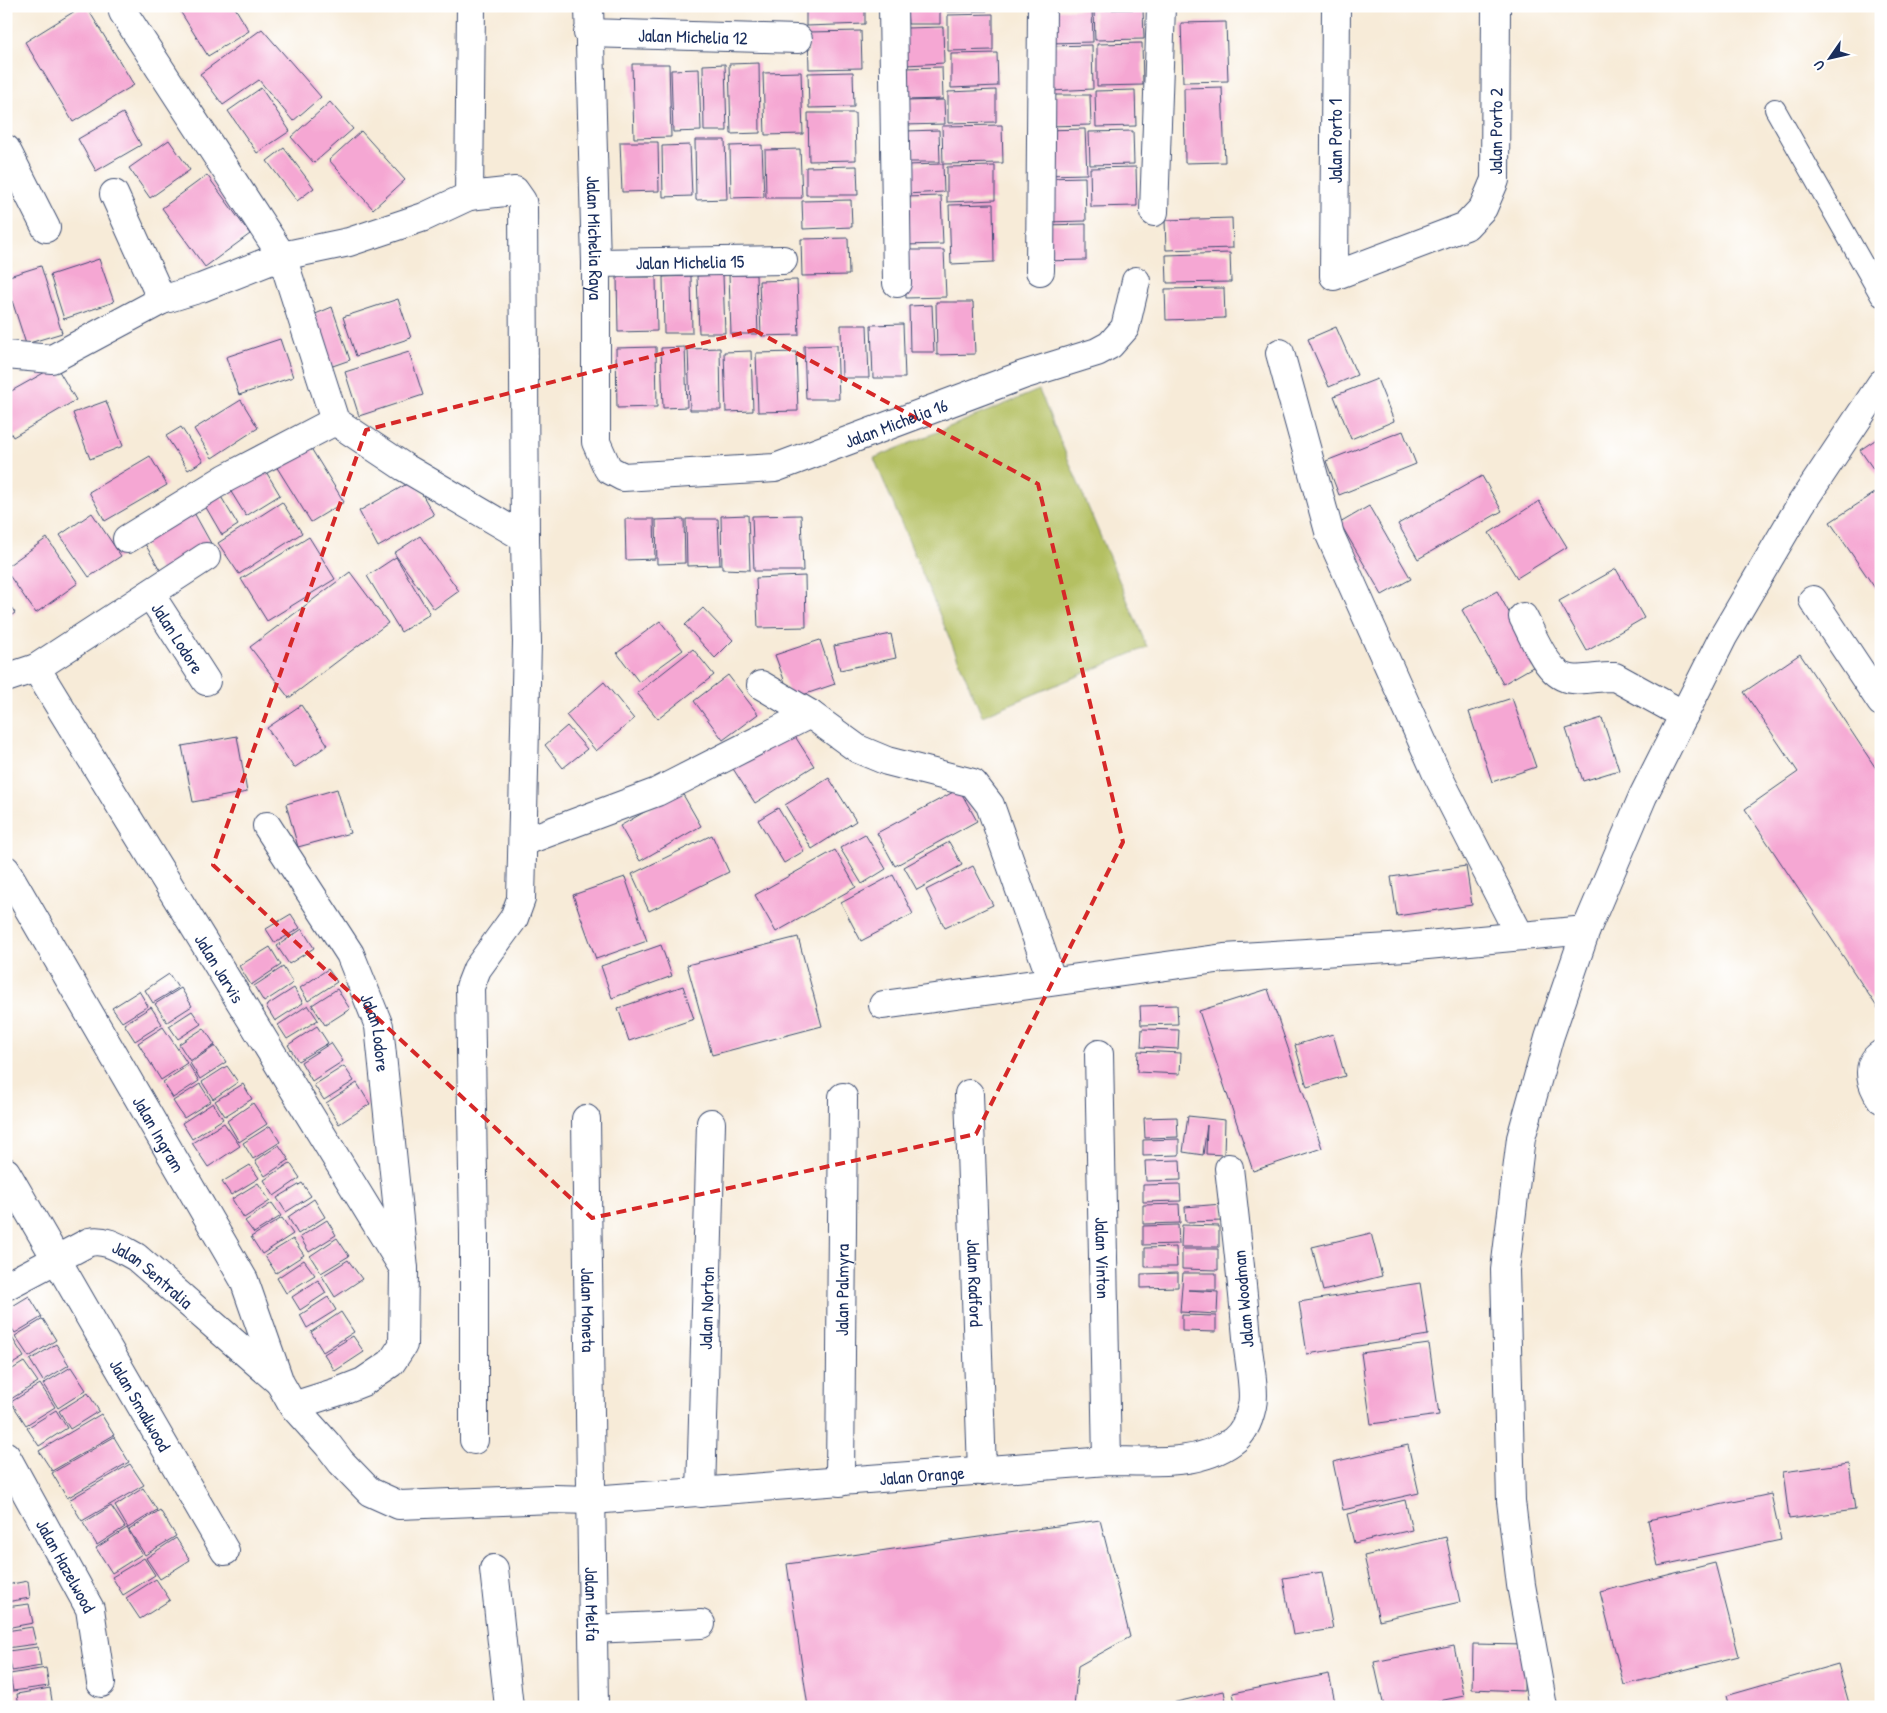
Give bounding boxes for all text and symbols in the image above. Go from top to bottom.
street label: Jalan Michelia 12 [638,22,749,50]
north arrow [1804,32,1854,82]
text: U [1809,57,1829,74]
street label: Jalan Porto 2 [1483,87,1508,175]
street label: Jalan Porto 1 [1323,99,1348,183]
street label: Jalan Michelia Raya [581,175,609,300]
street label: Jalan Michelia 15 [636,248,745,275]
street label: Jalan Michelia 16 [841,392,951,453]
street label: Jalan Lodore [146,597,210,678]
street label: Jalan Jarvis [189,929,251,1007]
street label: Jalan Lodore [355,990,396,1073]
street label: Jalan Ingram [127,1091,191,1177]
street label: Jalan Vinton [1090,1217,1116,1299]
street label: Jalan Sentralia [108,1234,199,1314]
street label: Jalan Radford [962,1239,990,1327]
street label: Jalan Palmyra [829,1244,854,1336]
street label: Jalan Woodman [1226,1249,1260,1349]
street label: Jalan Norton [692,1266,720,1350]
street label: Jalan Moneta [576,1268,602,1352]
street label: Jalan Smallwood [104,1354,177,1456]
street label: Jalan Orange [879,1459,965,1491]
street label: Jalan Hazelwood [30,1514,102,1617]
street label: Jalan Melfa [580,1567,606,1641]

